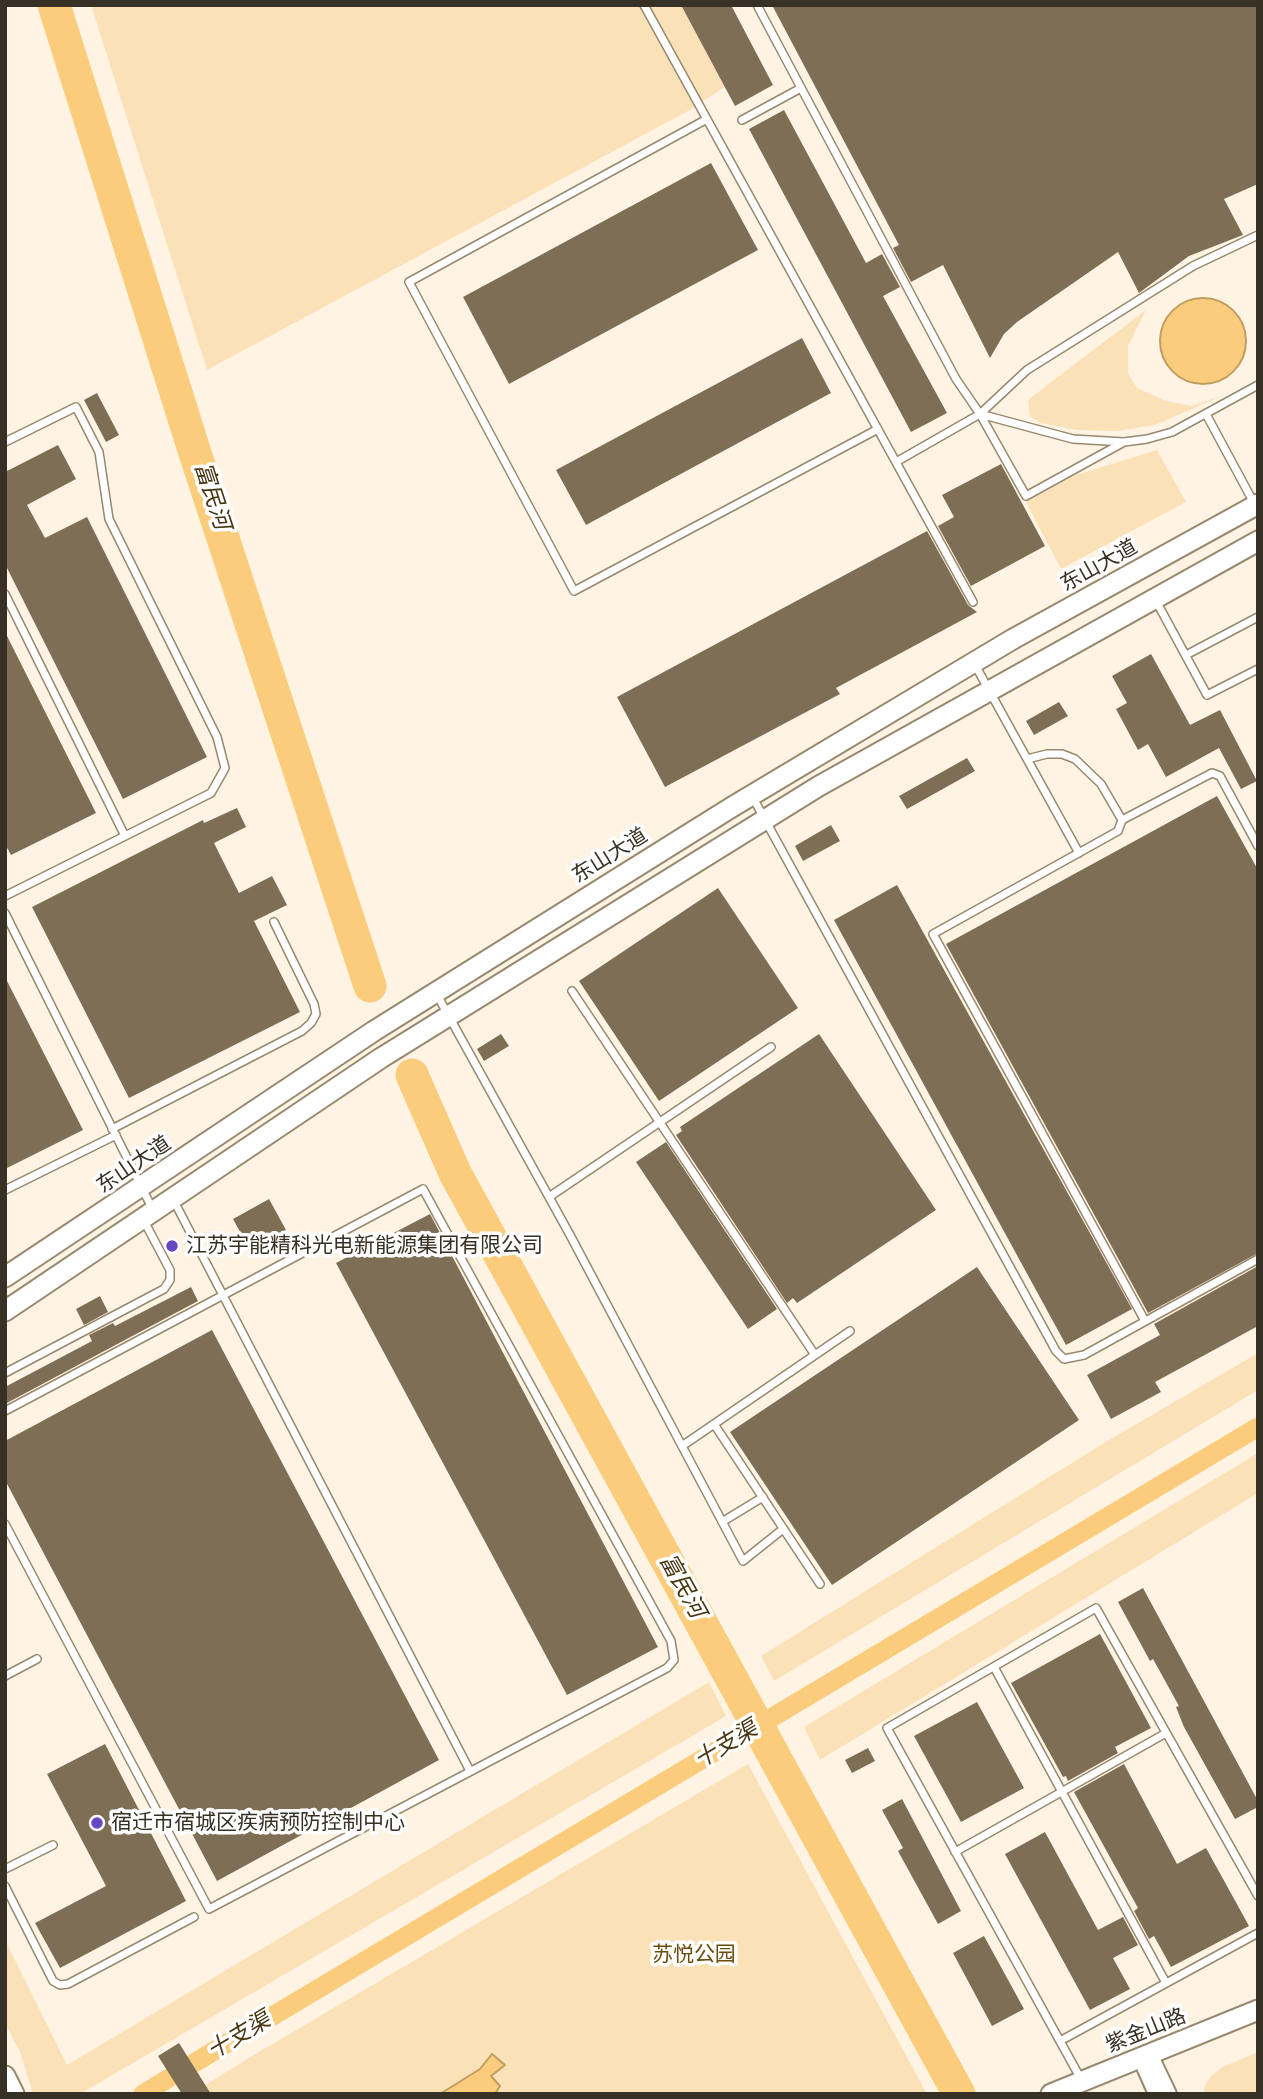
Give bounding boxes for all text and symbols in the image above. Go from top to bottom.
water label: 富民河 [188,459,236,533]
street label: 东山大道 [1056,535,1142,597]
street label: 东山大道 [568,823,652,889]
street label: 东山大道 [92,1131,176,1199]
place label: 江苏宇能精科光电新能源集团有限公司 [186,1233,543,1259]
marker: 江苏宇能精科光电新能源集团有限公司 [164,1238,180,1254]
water label: 富民河 [653,1549,711,1623]
water label: 十支渠 [689,1715,763,1775]
place label: 宿迁市宿城区疾病预防控制中心 [111,1810,405,1836]
marker: 宿迁市宿城区疾病预防控制中心 [89,1815,105,1831]
park label: 苏悦公园 [652,1942,736,1968]
street label: 紫金山路 [1102,2004,1190,2058]
water label: 十支渠 [202,2006,276,2066]

